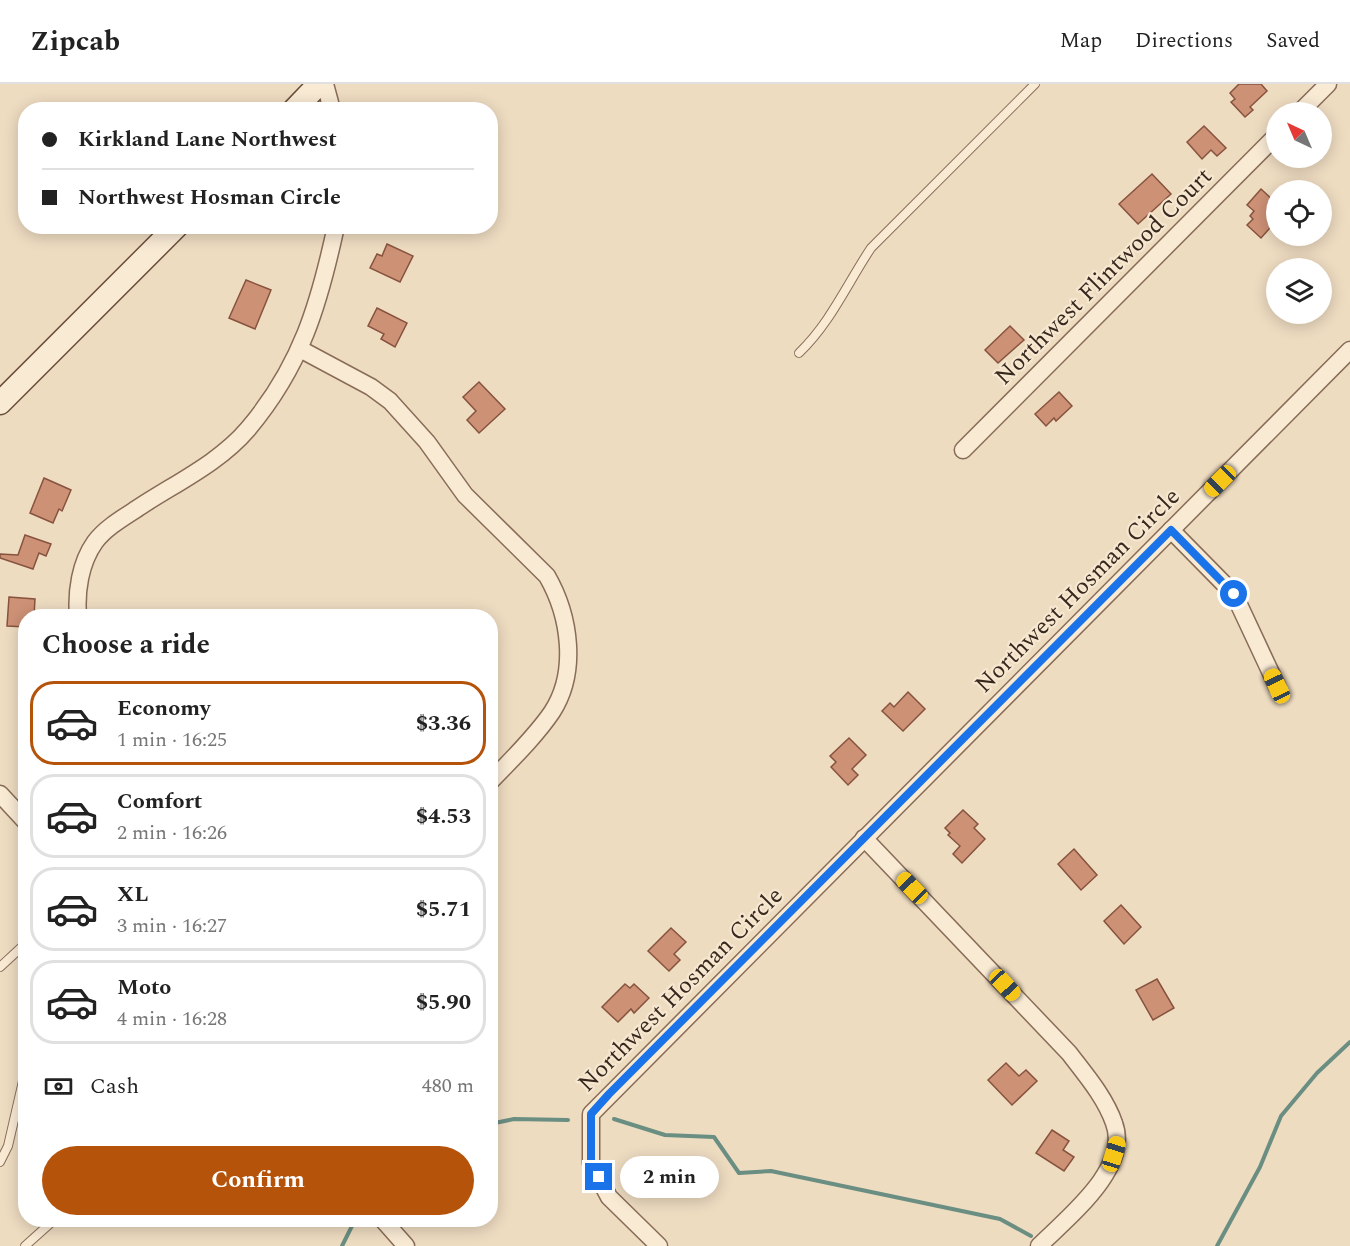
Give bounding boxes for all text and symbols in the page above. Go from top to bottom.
text: Zipcab [30,20,120,63]
text: Map [1060,25,1102,57]
text: Directions [1135,25,1233,57]
text: Saved [1266,25,1320,57]
north arrow [1266,102,1332,168]
map controls [1266,102,1332,324]
text: Kirkland Lane Northwest [78,123,337,156]
street label: Northwest Flintwood Court [987,160,1221,394]
button: locate [1266,180,1332,246]
text: Northwest Hosman Circle [78,181,341,214]
button: layers [1266,258,1332,324]
car [1201,462,1239,500]
street label: Northwest Hosman Circle [967,480,1189,702]
route start [1220,580,1247,607]
text: Choose a ride [42,624,210,666]
car [1261,666,1293,706]
text: Economy [117,692,210,725]
icon: car [45,696,99,750]
text: $3.36 [416,707,471,740]
text: 1 min · 16:25 [117,725,227,755]
text: Comfort [117,785,202,818]
icon: car [45,789,99,843]
text: $4.53 [416,800,471,833]
text: 2 min · 16:26 [117,818,227,848]
car [893,869,931,907]
text: XL [117,878,148,911]
street label: Northwest Hosman Circle [570,879,792,1101]
icon: car [45,882,99,936]
text: $5.71 [416,893,471,926]
text: 3 min · 16:27 [117,911,227,941]
car [986,966,1024,1004]
text: Moto [117,971,171,1004]
icon: car [45,975,99,1029]
text: $5.90 [416,986,471,1019]
text: 4 min · 16:28 [117,1004,227,1034]
icon: cash [42,1070,75,1103]
text: Cash [90,1070,139,1103]
text: 480 m [422,1071,474,1101]
car [1100,1134,1128,1174]
button: Confirm [42,1146,474,1215]
callout: 2 min [620,1156,719,1198]
text: 2 min [643,1162,696,1192]
route end [585,1163,612,1190]

